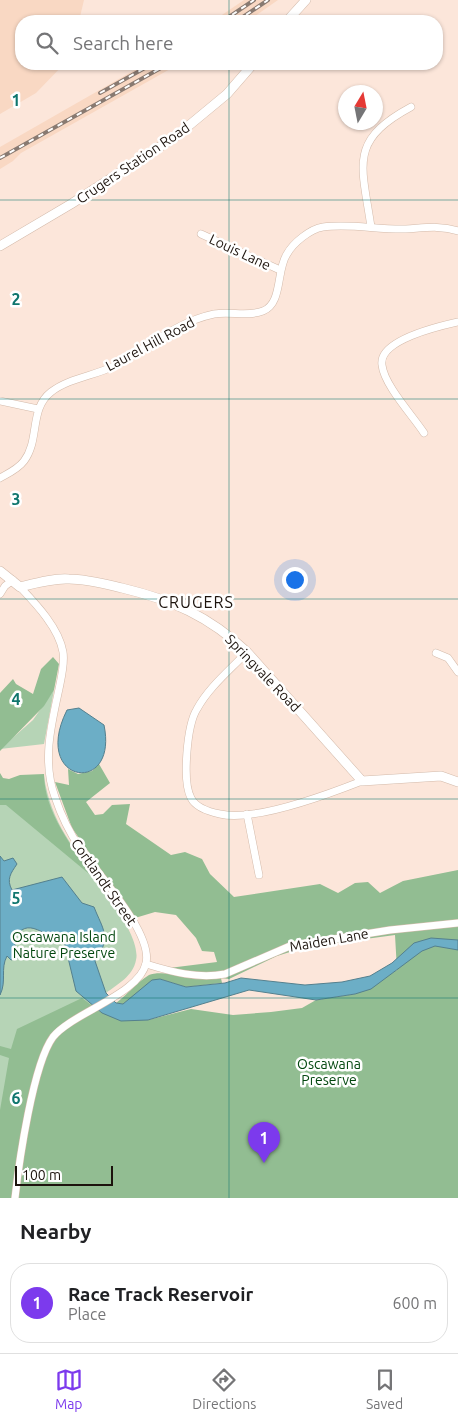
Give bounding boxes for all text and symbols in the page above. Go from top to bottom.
search box [15,15,443,70]
icon: search [33,29,61,57]
text: Search here [73,32,173,54]
north arrow [338,85,383,130]
text: 1 [11,91,21,109]
street label: Crugers Station Road [73,119,193,207]
street label: Louis Lane [207,231,273,273]
text: 2 [11,290,21,308]
street label: Laurel Hill Road [103,314,197,374]
text: 3 [11,490,21,508]
your location [282,567,308,593]
district label: CRUGERS [158,593,234,611]
street label: Springvale Road [222,631,304,715]
text: 4 [11,690,21,708]
street label: Cortlandt Street [68,835,140,929]
text: 5 [11,889,21,907]
street label: Maiden Lane [288,925,370,955]
park label: Oscawana Island Nature Preserve [12,929,116,961]
park label: Oscawana Preserve [297,1056,361,1088]
text: 6 [11,1089,21,1107]
pin: 1 [248,1122,280,1163]
scale bar [15,1163,112,1186]
text: 100 m [22,1167,61,1183]
text: Nearby [20,1219,91,1243]
text: Race Track Reservoir [68,1283,253,1305]
text: 1 [32,1294,42,1312]
text: 600 m [392,1294,437,1312]
text: Place [68,1305,106,1323]
tab: Map [55,1366,83,1412]
tab: Directions [192,1366,256,1412]
tab: Saved [366,1366,403,1412]

